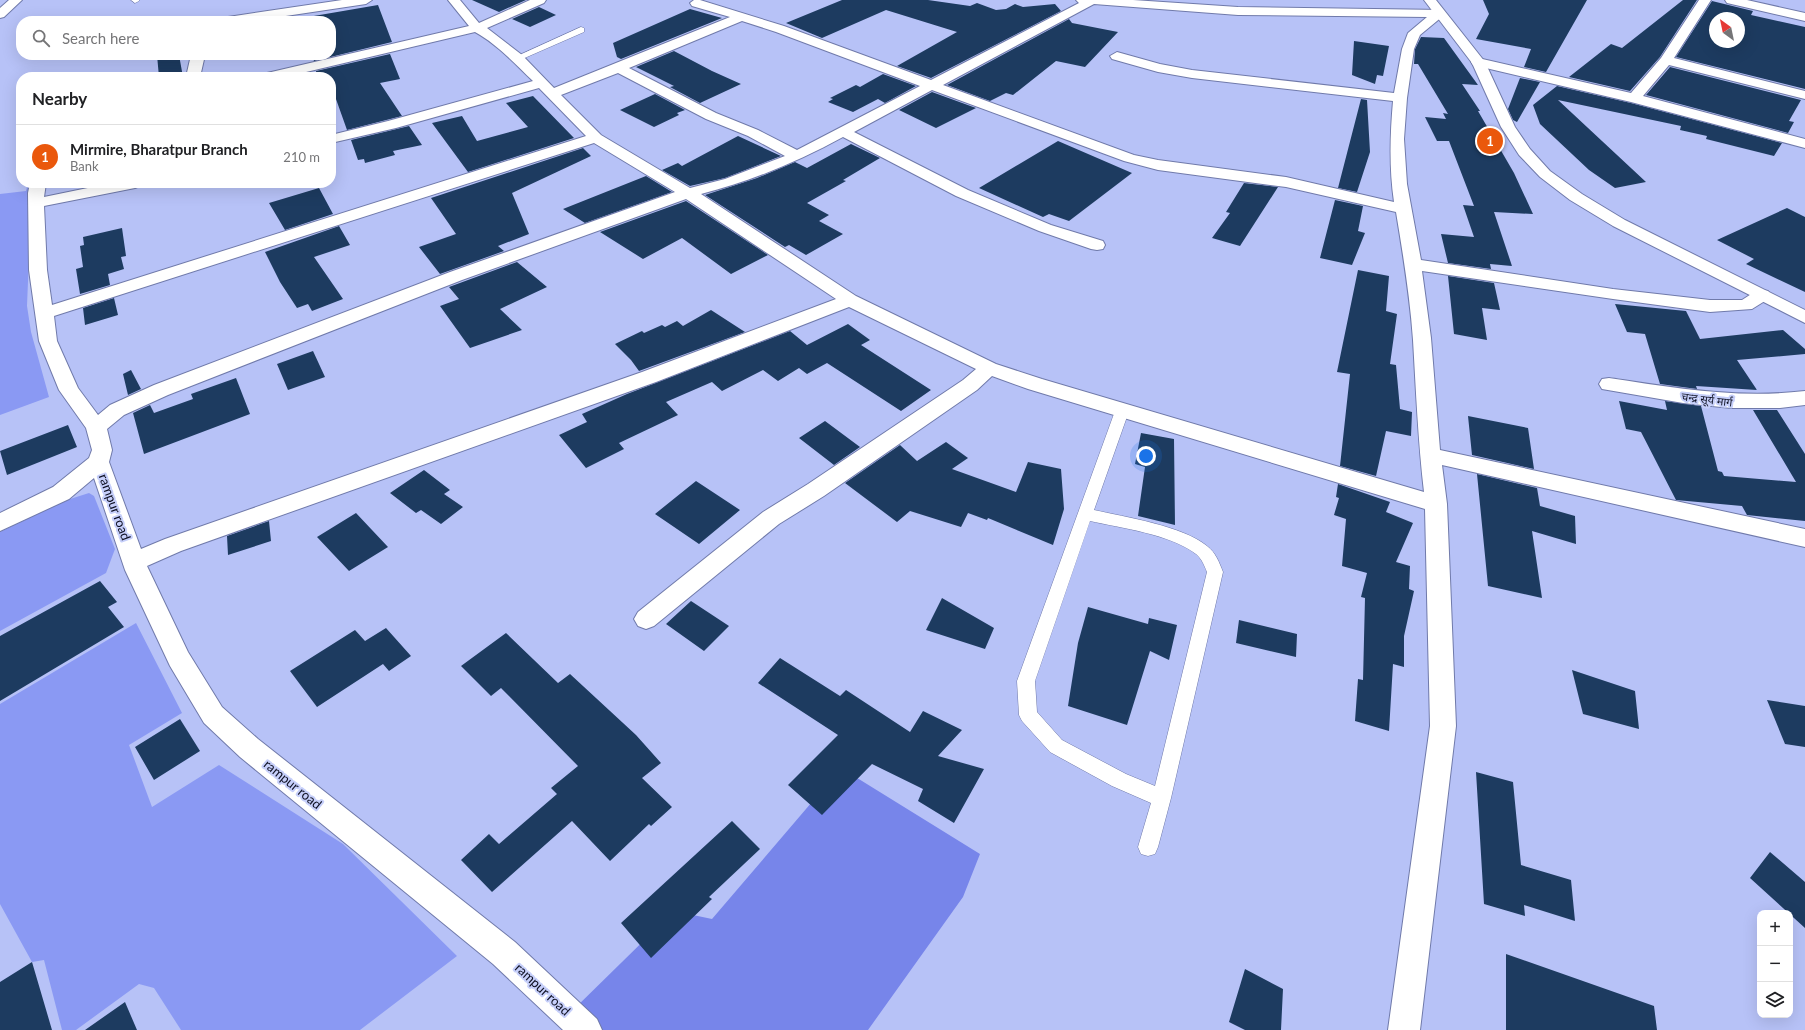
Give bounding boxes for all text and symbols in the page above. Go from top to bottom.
north arrow [1709,12,1745,48]
search box [16,16,336,60]
icon: search [30,27,52,49]
text: Search here [62,29,139,47]
text: Nearby [32,88,87,109]
pin: 1 [1477,126,1503,156]
text: Mirmire, Bharatpur Branch [70,140,248,158]
text: 1 [41,149,49,165]
text: 210 m [283,149,320,165]
text: Bank [70,158,99,174]
street label: चन्द्र सूर्य मार्ग [1681,389,1734,411]
your location [1136,446,1156,466]
street label: rampur road [96,472,134,542]
street label: rampur road [261,756,325,812]
map controls [1757,910,1793,1018]
button: + [1757,910,1793,946]
button: − [1757,946,1793,982]
street label: rampur road [512,959,574,1019]
button: layers [1757,982,1793,1018]

